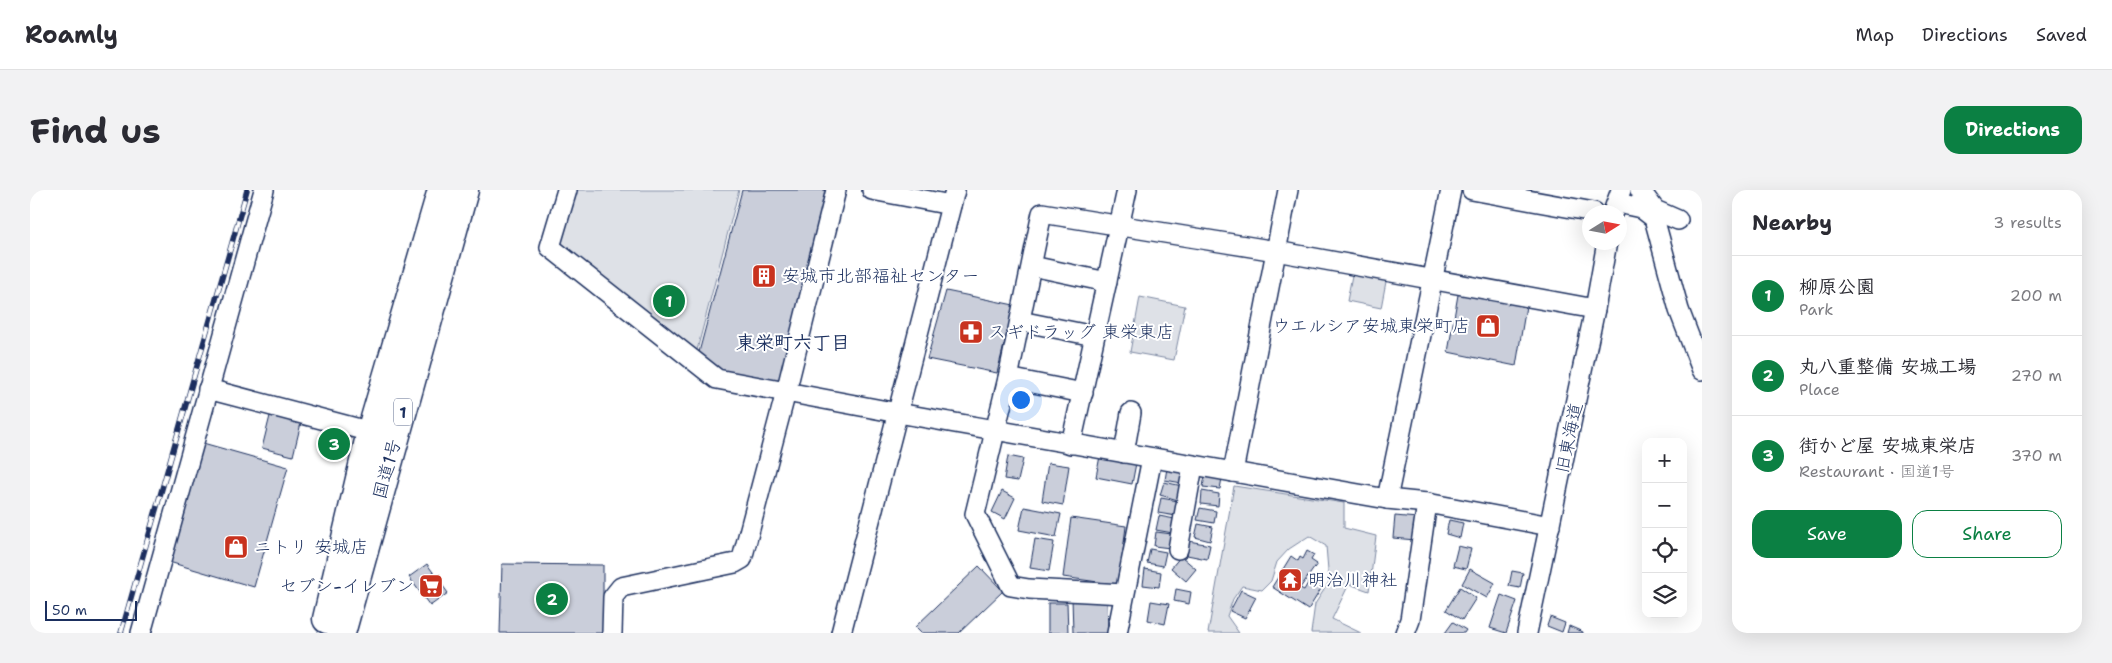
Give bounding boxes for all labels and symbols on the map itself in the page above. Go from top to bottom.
north arrow [1582,205,1627,250]
building icon: 安城市北部福祉センター [751,263,777,289]
place label: 安城市北部福祉センター [782,264,979,288]
pin: 1 [653,282,685,320]
shop icon: ウエルシア安城東栄町店 [1475,313,1501,339]
place label: ウエルシア安城東栄町店 [1272,314,1470,338]
pharmacy icon: スギドラッグ 東栄東店 [958,319,984,345]
place label: スギドラッグ 東栄東店 [988,320,1174,344]
district label: 東栄町六丁目 [736,330,850,355]
your location [1008,387,1034,413]
road number: 1 [394,398,412,426]
street label: 旧東海道 [1550,400,1588,476]
pin: 3 [318,425,350,463]
street label: 国道1号 [367,436,407,502]
shop icon: ニトリ 安城店 [223,534,249,560]
place label: ニトリ 安城店 [254,535,368,559]
temple icon: 明治川神社 [1277,567,1303,593]
place label: 明治川神社 [1308,568,1398,592]
supermarket icon: セブン-イレブン [418,573,444,599]
place label: セブン-イレブン [279,574,414,598]
pin: 2 [536,580,568,618]
scale bar [45,598,138,621]

